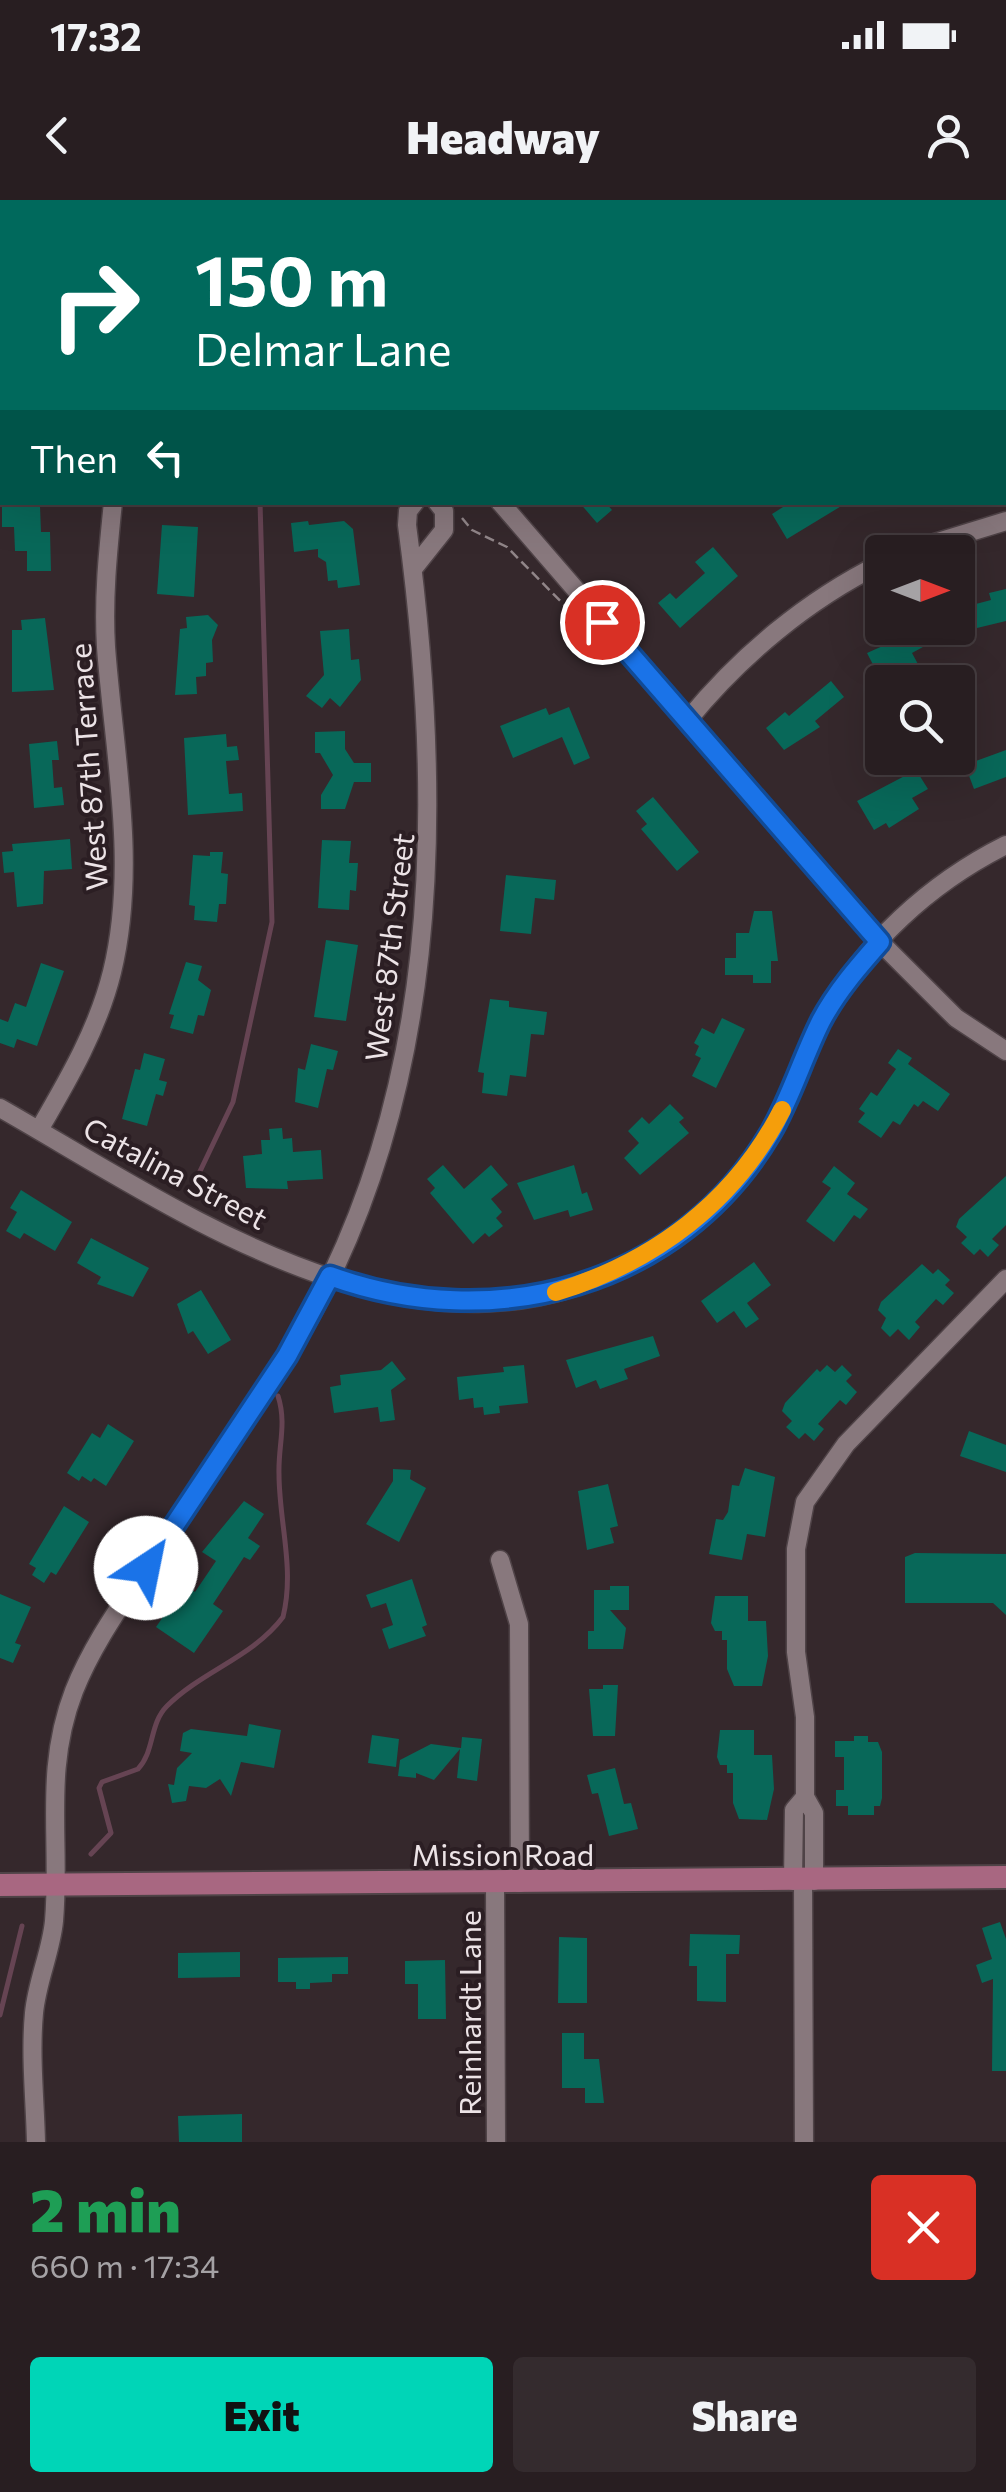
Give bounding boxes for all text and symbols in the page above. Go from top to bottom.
text: 17:32 [50,12,142,59]
icon: back [30,108,85,163]
text: Headway [406,108,600,163]
icon: person [921,108,976,163]
text: 150 m [195,235,388,320]
icon: right [30,240,160,370]
text: Delmar Lane [195,320,452,375]
icon: left [138,430,193,485]
text: Then [30,434,118,481]
north arrow [865,535,975,645]
map controls [865,535,975,775]
pin [560,580,645,665]
icon: arrive [575,595,630,650]
street label: West 87th Terrace [60,642,114,892]
button: search [865,665,975,775]
street label: West 87th Street [356,831,420,1063]
street label: Catalina Street [78,1108,274,1236]
position arrow [94,1516,198,1620]
street label: Mission Road [412,1835,594,1872]
street label: Reinhardt Lane [450,1910,487,2116]
text: 2 min [30,2171,181,2244]
button: close [871,2175,976,2280]
text: 660 m · 17:34 [30,2245,219,2285]
button: Exit [30,2357,493,2472]
button: Share [513,2357,976,2472]

